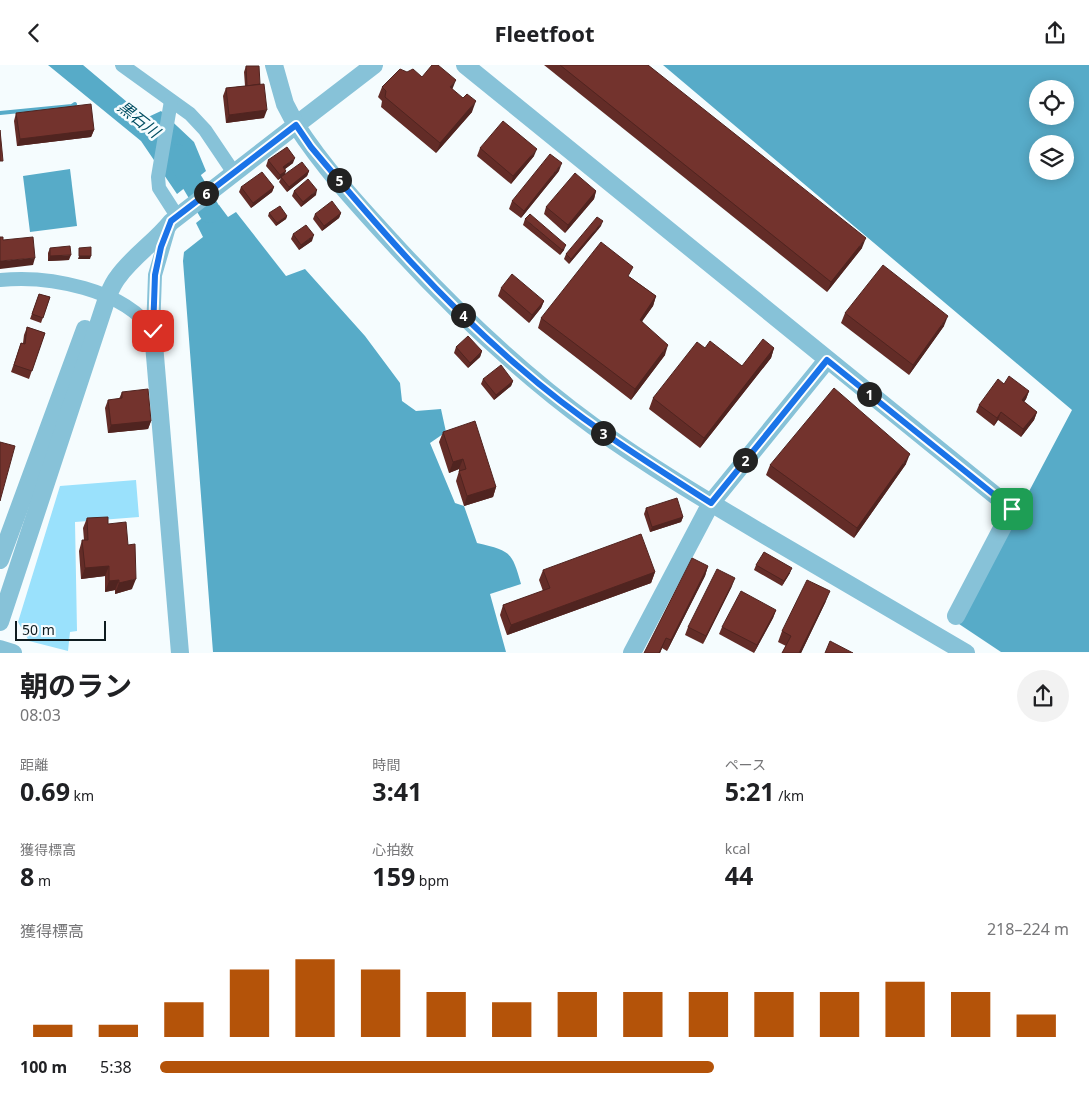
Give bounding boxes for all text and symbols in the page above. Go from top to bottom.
text: Fleetfoot [494,18,595,48]
icon: back [20,19,48,47]
icon: share [1041,19,1069,47]
map controls [1029,80,1074,180]
button: locate [1029,80,1074,125]
water label: 黒石川 [113,96,166,144]
button: layers [1029,135,1074,180]
pin: 5 [326,167,352,193]
text: 5 [335,171,344,190]
pin: 6 [194,181,218,205]
text: 6 [202,184,211,203]
pin: 4 [450,303,476,327]
text: 4 [459,306,468,325]
pin [132,310,174,352]
icon: check [139,317,167,345]
pin: 1 [856,381,882,407]
text: 1 [865,385,874,404]
pin: 3 [590,421,616,445]
text: 3 [599,424,608,443]
pin: 2 [732,447,758,473]
text: 2 [741,451,750,470]
pin [991,488,1033,530]
icon: arrive [998,495,1026,523]
scale bar [15,617,106,641]
text: 50 m [22,620,55,639]
text: 朝のラン [20,666,132,704]
button: share [1017,670,1069,722]
text: 08:03 [20,704,61,726]
text: 距離 [20,755,48,774]
text: 時間 [372,755,400,774]
text: ペース [725,755,766,774]
text: 0.69 [20,774,70,808]
text: 3:41 [372,774,422,808]
text: 5:21 [725,774,775,808]
text: km [70,786,94,805]
text: /km [775,786,804,805]
text: kcal [725,839,750,858]
text: 獲得標高 [20,840,76,859]
text: 心拍数 [372,840,414,859]
text: 44 [725,858,753,892]
text: 8 [20,859,34,893]
text: 159 [372,859,415,893]
text: m [34,871,51,890]
text: bpm [415,871,449,890]
text: 218–224 m [987,918,1069,940]
text: 獲得標高 [20,920,84,942]
text: 100 m [20,1056,67,1078]
text: 5:38 [100,1056,132,1078]

